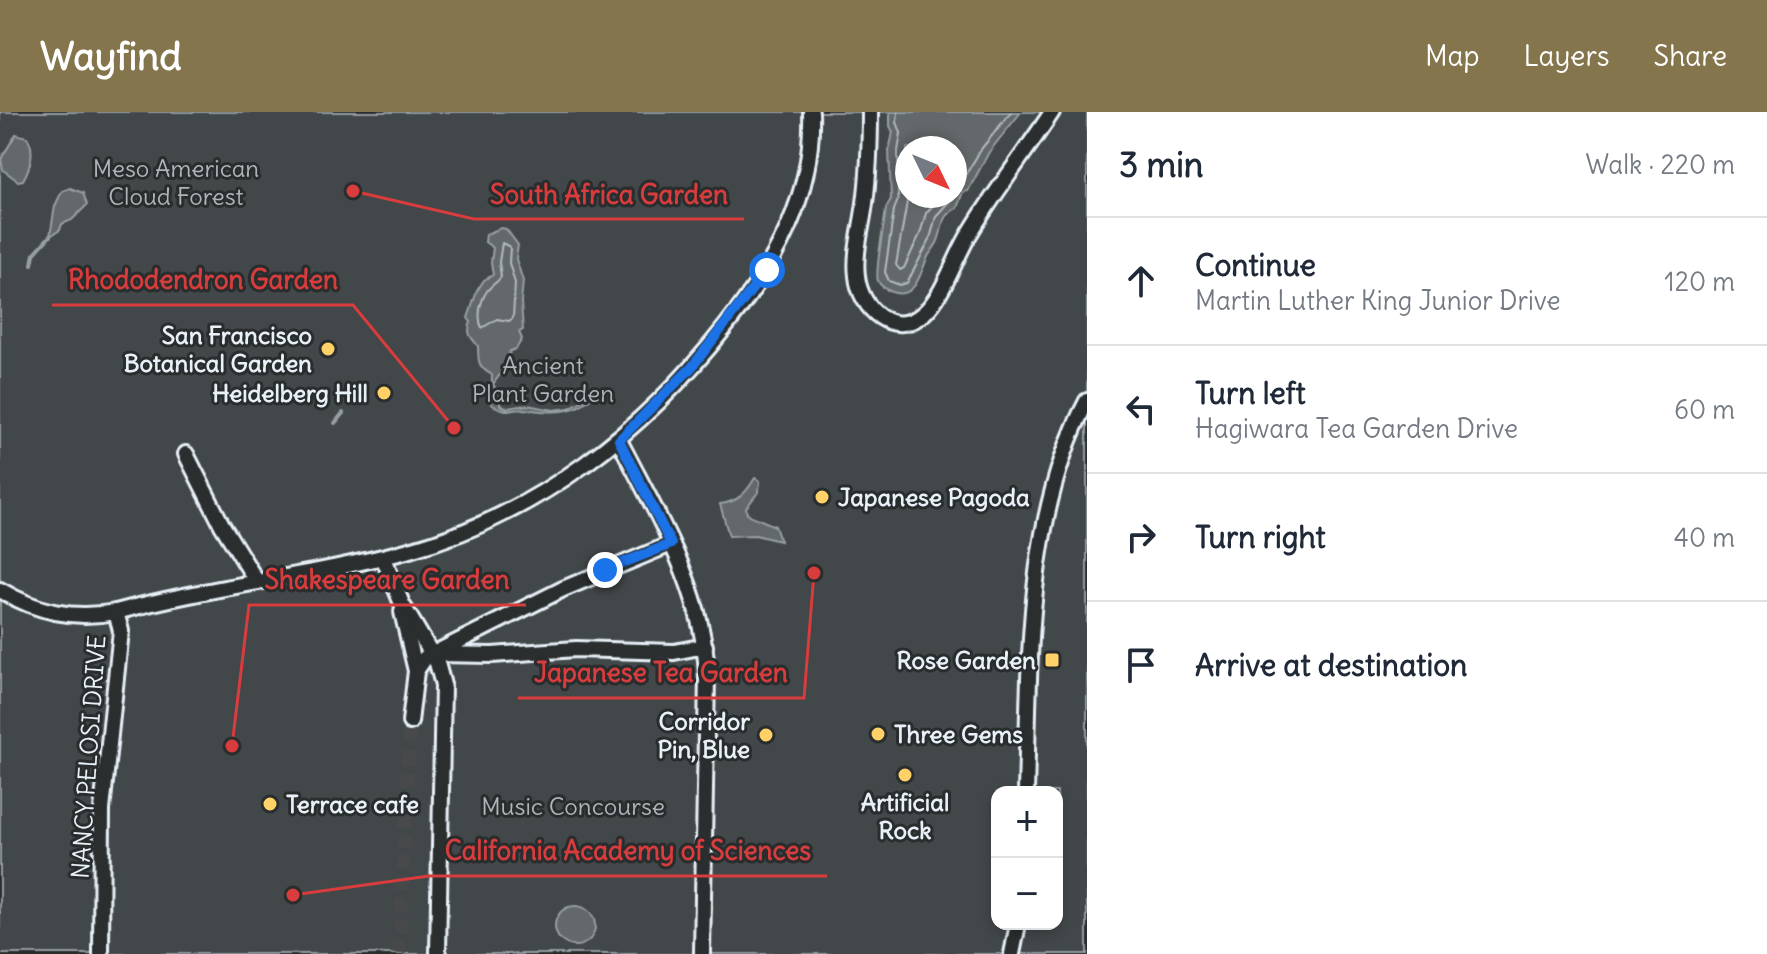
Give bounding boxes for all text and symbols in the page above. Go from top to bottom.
text: Wayfind [40,33,182,80]
text: Map [1425,38,1480,74]
text: Layers [1524,38,1610,74]
text: Share [1654,38,1727,74]
north arrow [895,136,967,208]
text: 3 min [1119,143,1204,186]
text: Walk · 220 m [1586,148,1735,181]
park label: Meso American Cloud Forest [93,153,259,211]
callout: South Africa Garden [474,169,744,219]
text: South Africa Garden [490,178,728,211]
text: Continue [1195,246,1316,284]
route start [749,252,785,288]
callout: Rhododendron Garden [52,255,353,305]
icon: ahead [1119,259,1163,303]
text: Rhododendron Garden [68,263,338,296]
text: 120 m [1664,265,1735,298]
text: Martin Luther King Junior Drive [1195,284,1561,317]
place label: San Francisco Botanical Garden [124,320,312,378]
marker: San Francisco Botanical Garden [319,340,337,358]
park label: Ancient Plant Garden [472,350,614,408]
text: Turn left [1195,374,1306,412]
place label: Heidelberg Hill [212,378,368,408]
marker: Heidelberg Hill [375,384,393,402]
icon: left [1119,387,1163,431]
text: 60 m [1674,393,1735,426]
text: Hagiwara Tea Garden Drive [1195,412,1518,445]
place label: Japanese Pagoda [838,482,1030,512]
marker: Japanese Pagoda [813,488,831,506]
icon: right [1119,515,1163,559]
text: Turn right [1195,518,1326,556]
text: 40 m [1674,521,1735,554]
route end [587,552,623,588]
callout: Shakespeare Garden [249,555,526,605]
text: Shakespeare Garden [264,563,510,596]
street label: NANCY PELOSI DRIVE [65,634,111,880]
icon: arrive [1119,643,1163,687]
place label: Rose Garden [896,645,1036,675]
text: Arrive at destination [1195,646,1467,684]
callout: Japanese Tea Garden [518,648,804,698]
marker: Rose Garden [1043,651,1061,669]
text: Japanese Tea Garden [534,656,788,689]
place label: Corridor Pin, Blue [658,706,750,764]
place label: Three Gems [894,719,1023,749]
marker: Three Gems [869,725,887,743]
marker: Corridor Pin, Blue [757,726,775,744]
marker: Artificial Rock [896,766,914,784]
map controls [991,786,1063,930]
button: + [991,786,1063,858]
place label: Artificial Rock [861,787,949,845]
place label: Terrace cafe [286,789,419,819]
park label: Music Concourse [481,791,665,821]
marker: Terrace cafe [261,795,279,813]
callout: California Academy of Sciences [429,826,827,876]
text: California Academy of Sciences [445,834,811,867]
button: − [991,858,1063,930]

